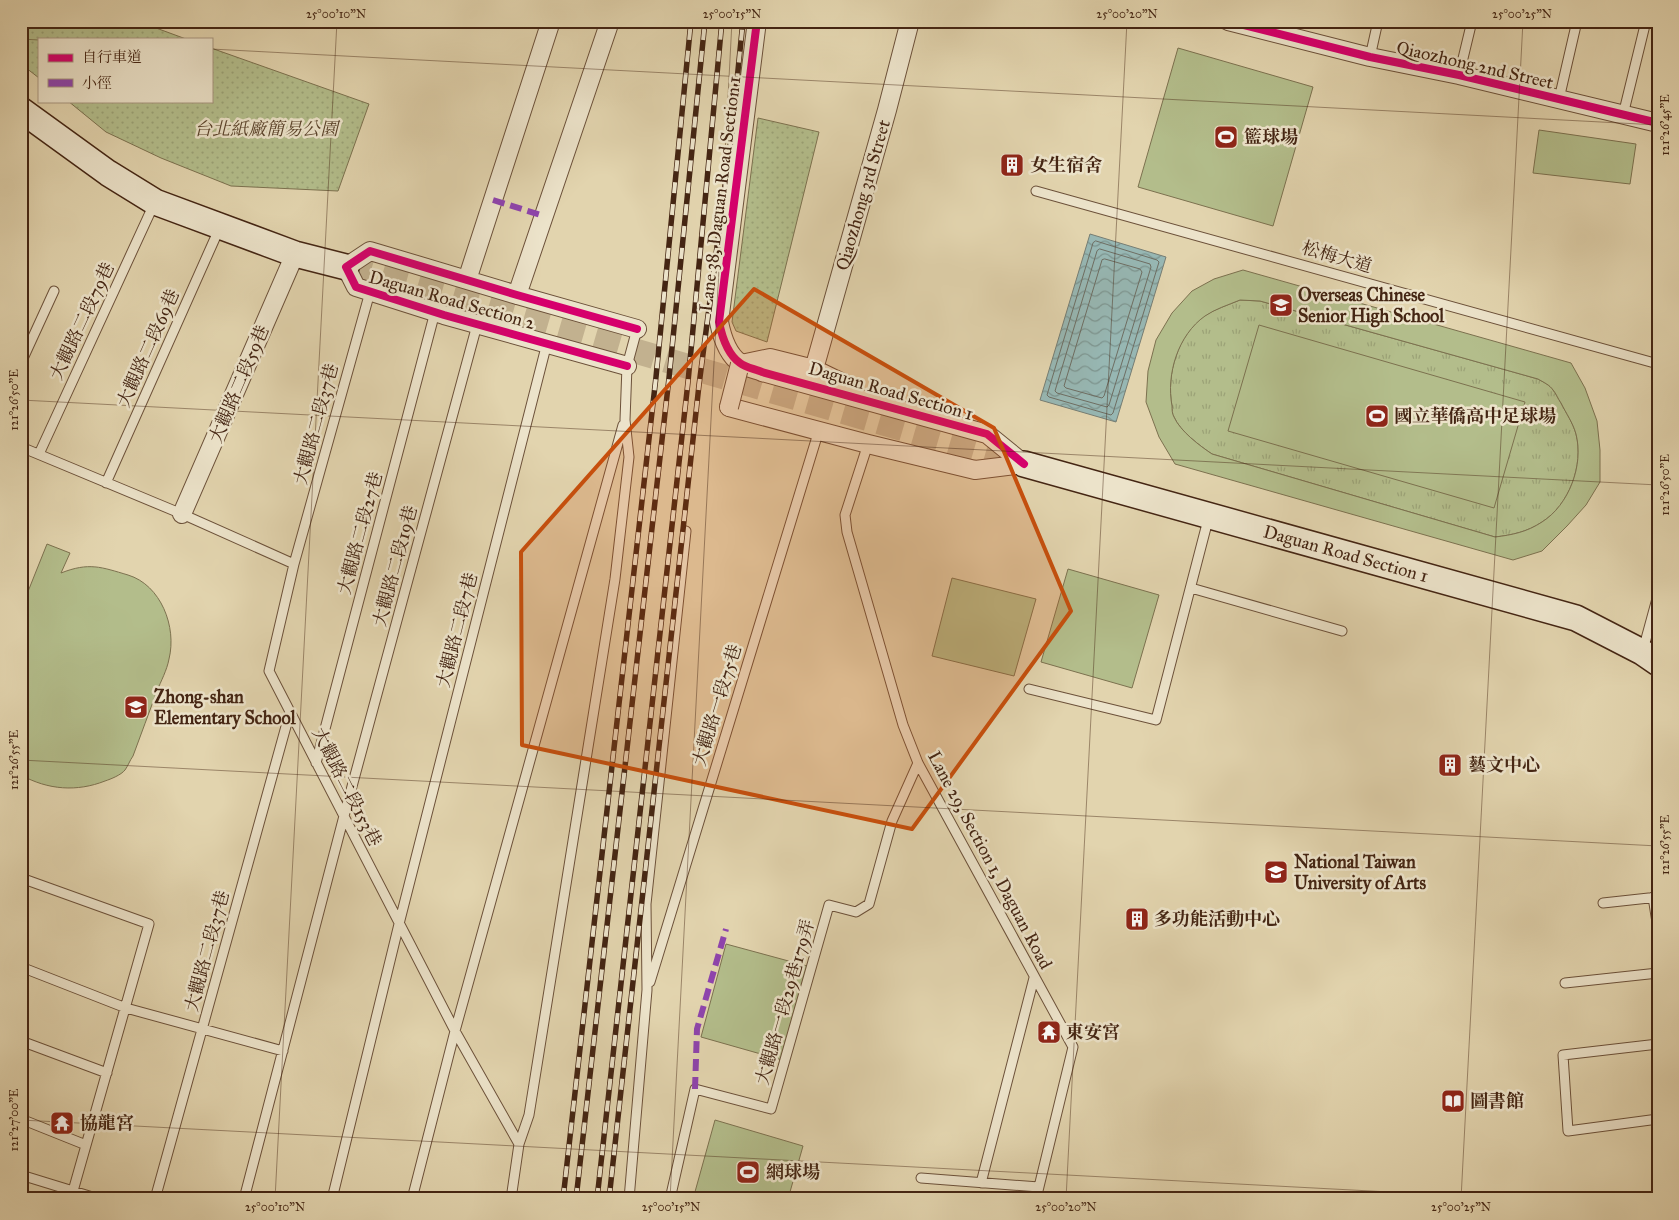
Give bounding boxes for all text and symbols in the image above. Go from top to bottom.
text: 25°00'10"N [306,7,366,21]
text: 25°00'15"N [703,7,761,21]
text: 25°00'20"N [1096,7,1158,21]
text: 25°00'25"N [1492,7,1552,21]
street label: Qiaozhong 2nd Street [1394,36,1556,95]
legend [38,38,212,102]
text: 自行車道 [82,48,142,66]
text: 小徑 [82,74,112,92]
street label: Lane 38, Daguan Road Section 1 [695,75,746,313]
text: 121°26'45"E [1658,94,1672,156]
street label: Qiaozhong 3rd Street [831,117,896,273]
park label: 台北紙廠簡易公園 [194,118,341,140]
sports icon: 籃球場 [1213,124,1239,150]
place label: 籃球場 [1244,126,1298,148]
building icon: 女生宿舍 [999,152,1025,178]
place label: 女生宿舍 [1030,154,1102,176]
street label: 松梅大道 [1299,237,1375,277]
street label: 大觀路二段79巷 [45,259,119,383]
street label: Daguan Road Section 2 [366,266,538,335]
place label: Overseas Chinese Senior High School [1298,284,1445,328]
street label: 大觀路二段69巷 [112,286,184,410]
school or university icon: Overseas Chinese Senior High School [1268,292,1294,318]
street label: 大觀路二段59巷 [204,322,274,446]
street label: Daguan Road Section 1 [806,357,976,426]
street label: 大觀路二段37巷 [289,361,343,487]
text: 121°26'50"E [7,369,21,431]
sports icon: 國立華僑高中足球場 [1364,403,1390,429]
place label: 國立華僑高中足球場 [1394,405,1556,427]
text: 121°26'50"E [1658,454,1672,516]
street label: 大觀路二段27巷 [333,469,387,597]
street label: 大觀路二段19巷 [368,503,422,629]
street label: Daguan Road Section 1 [1261,520,1431,587]
street label: 大觀路二段7巷 [432,570,482,690]
street label: 大觀路一段75巷 [688,642,746,768]
place label: Zhong-shan Elementary School [154,686,297,730]
school or university icon: Zhong-shan Elementary School [123,694,149,720]
street label: 大觀路二段153巷 [308,724,386,850]
text: 121°26'55"E [7,730,21,790]
street label: Lane 29, Section 1, Daguan Road [922,747,1057,973]
building icon: 藝文中心 [1437,752,1463,778]
place label: 藝文中心 [1468,754,1540,776]
text: 121°26'55"E [1658,815,1672,875]
place label: National Taiwan University of Arts [1294,851,1426,895]
school or university icon: National Taiwan University of Arts [1263,859,1289,885]
street label: 大觀路二段37巷 [180,888,234,1014]
building icon: 多功能活動中心 [1124,906,1150,932]
place label: 多功能活動中心 [1154,908,1280,930]
street label: 大觀路一段29巷179弄 [751,917,819,1087]
temple icon: 東安宮 [1036,1019,1062,1045]
place label: 東安宮 [1066,1021,1120,1043]
text: 121°27'00"E [7,1088,21,1151]
library icon: 圖書館 [1440,1088,1466,1114]
place label: 圖書館 [1470,1090,1524,1112]
temple icon: 協龍宮 [49,1110,75,1136]
place label: 協龍宮 [80,1112,134,1134]
sports icon: 網球場 [735,1159,761,1185]
place label: 網球場 [766,1161,820,1183]
text: 25°00'10"N [245,1200,305,1214]
text: 25°00'15"N [642,1200,700,1214]
text: 25°00'20"N [1035,1200,1097,1214]
text: 25°00'25"N [1431,1200,1491,1214]

